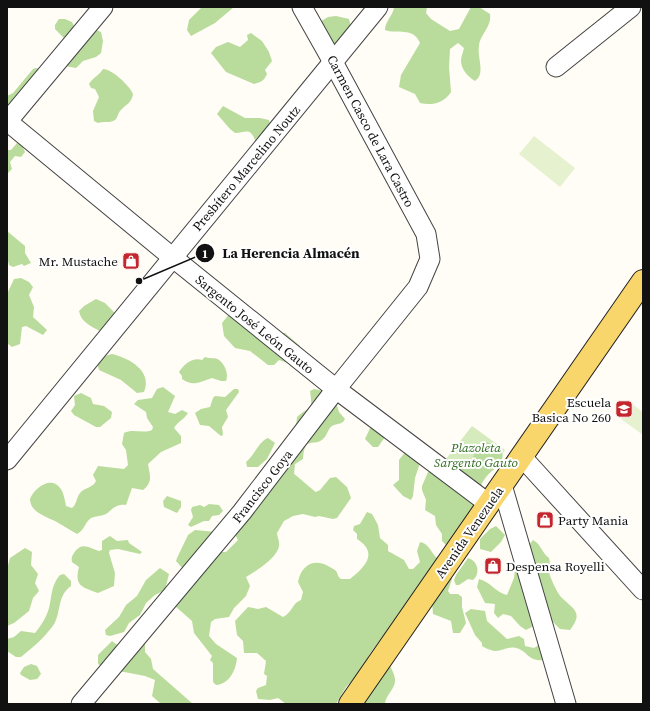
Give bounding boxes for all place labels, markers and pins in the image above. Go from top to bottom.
callout: La Herencia Almacén [195,240,368,266]
shop icon: Mr. Mustache [121,251,141,271]
place label: Mr. Mustache [39,253,118,270]
place label: Escuela Basica No 260 [532,394,611,426]
school or university icon: Escuela Basica No 260 [614,399,634,419]
shop icon: Party Mania [535,510,555,530]
place label: Party Mania [558,512,629,529]
shop icon: Despensa Royelli [483,556,503,576]
place label: Despensa Royelli [506,558,605,575]

